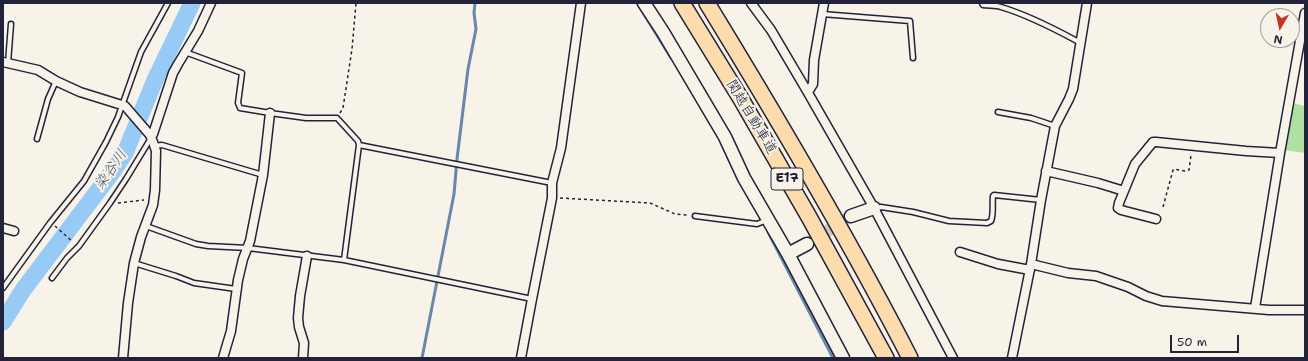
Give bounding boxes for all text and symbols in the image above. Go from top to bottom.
north arrow [1260,8,1300,48]
text: N [1273,31,1284,47]
street label: 関越自動車道 [722,77,780,157]
water label: 染谷川 [91,146,131,194]
road number: E17 [771,168,803,190]
scale bar [1172,327,1241,353]
text: 50 m [1177,334,1207,350]

